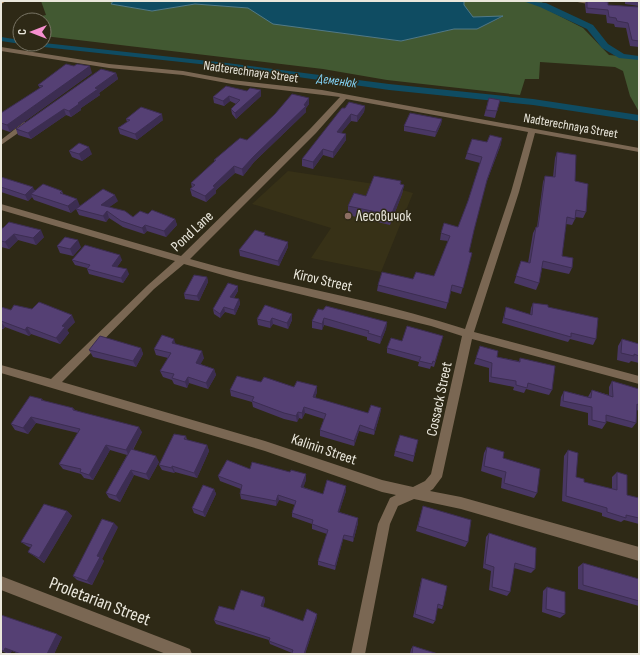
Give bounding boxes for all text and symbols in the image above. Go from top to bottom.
north arrow [12,12,52,52]
text: С [16,29,29,35]
street label: Nadterechnaya Street [202,57,299,87]
water label: Деменюк [315,70,359,92]
street label: Nadterechnaya Street [522,110,619,142]
street label: Pond Lane [167,207,218,256]
place label: Лесовичок [355,207,411,226]
marker: Лесовичок [343,211,353,221]
street label: Kirov Street [292,265,354,297]
street label: Cossack Street [422,360,457,438]
street label: Kalinin Street [289,429,359,470]
street label: Proletarian Street [46,573,154,631]

